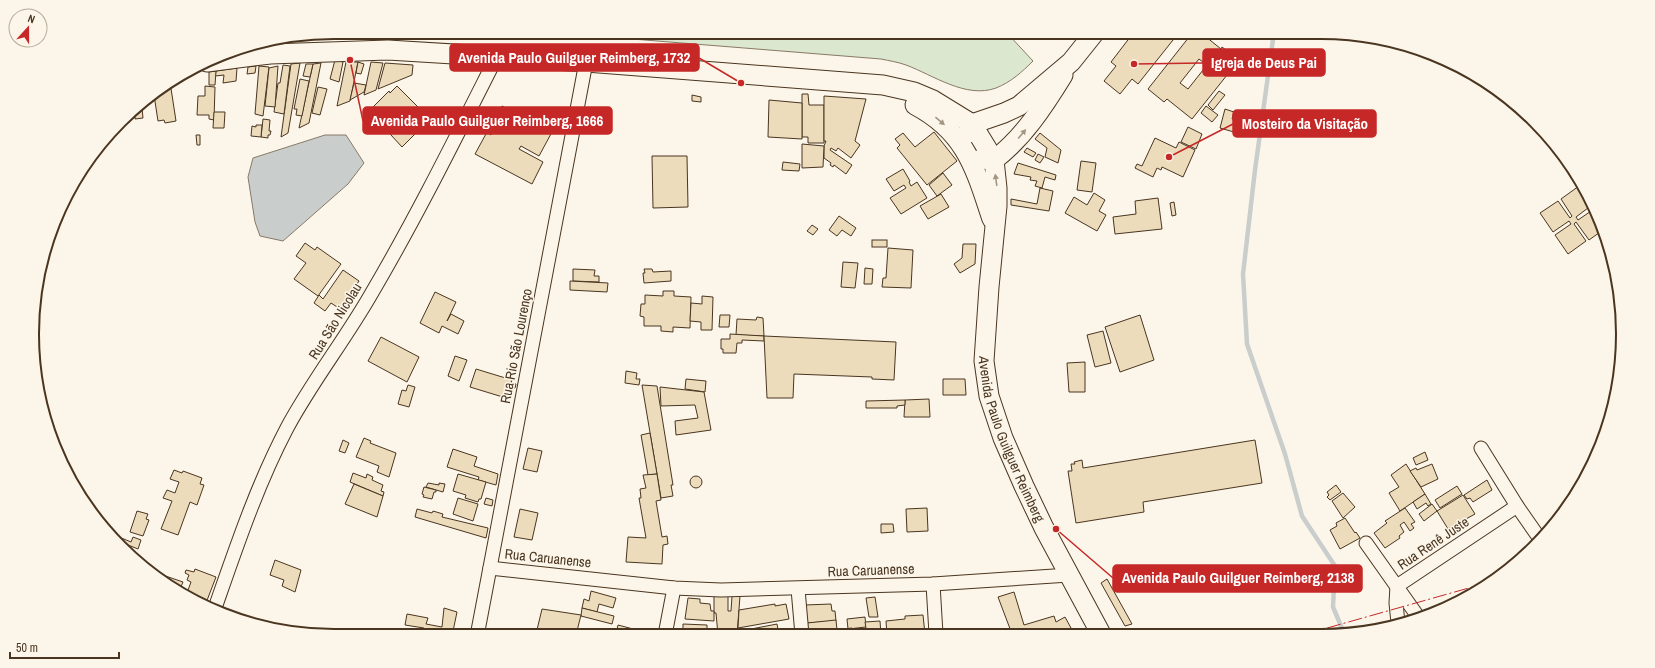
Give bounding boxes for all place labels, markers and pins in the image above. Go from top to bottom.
callout: Avenida Paulo Guilguer Reimberg, 1732 [450,44,699,71]
callout: Igreja de Deus Pai [1203,49,1325,76]
callout: Avenida Paulo Guilguer Reimberg, 1666 [363,107,612,134]
callout: Mosteiro da Visitação [1233,110,1376,137]
callout: Avenida Paulo Guilguer Reimberg, 2138 [1113,565,1362,592]

